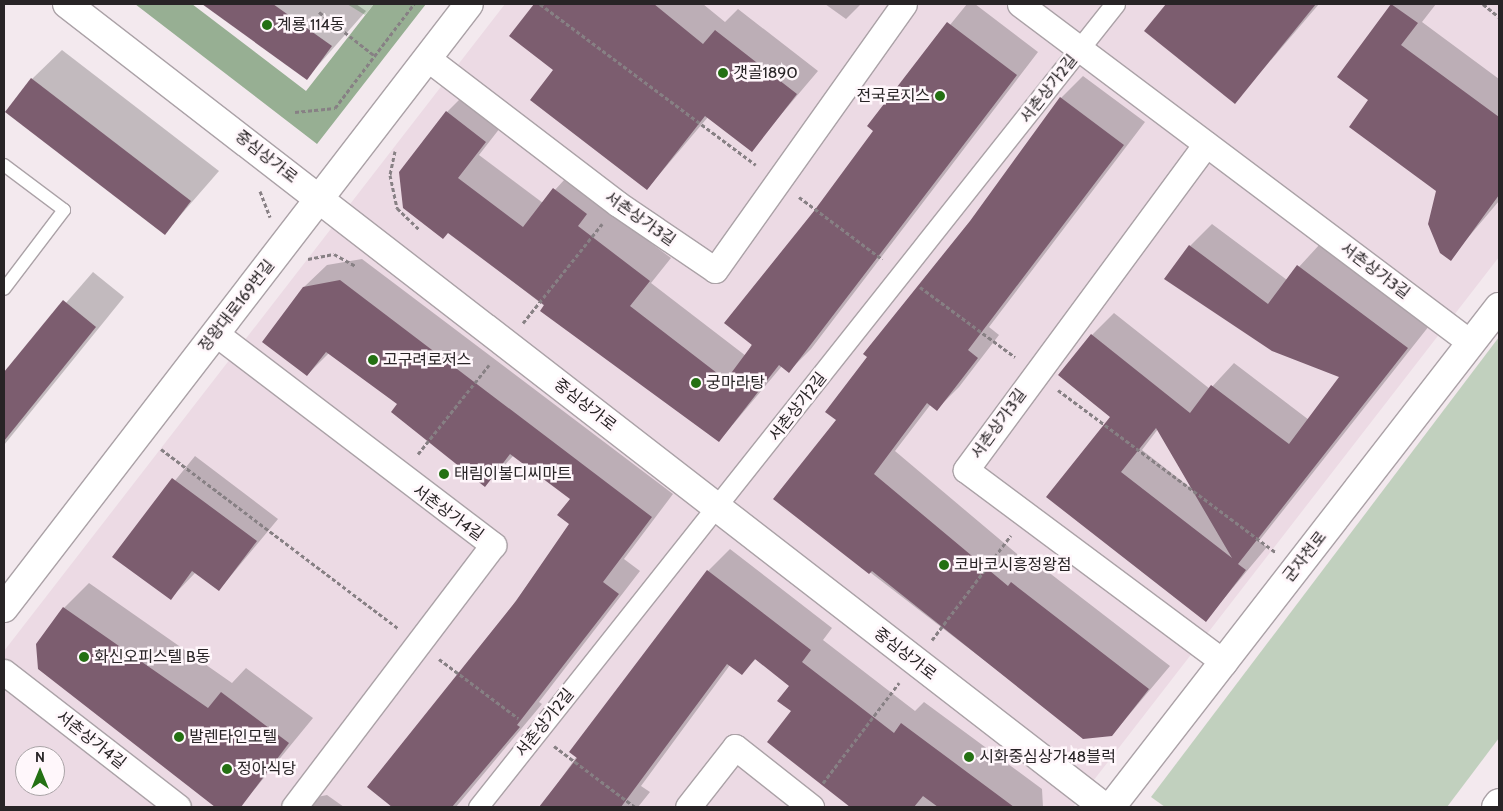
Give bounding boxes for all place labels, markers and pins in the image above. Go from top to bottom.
place label: 계룡 114동 [277,15,344,35]
marker: 계룡 114동 [261,19,273,31]
place label: 갯골1890 [733,63,798,83]
marker: 갯골1890 [717,67,729,79]
place label: 전국로지스 [856,86,930,106]
marker: 전국로지스 [934,90,946,102]
place label: 고구려로저스 [383,350,471,370]
marker: 고구려로저스 [367,354,379,366]
place label: 궁마라탕 [706,373,765,393]
marker: 궁마라탕 [690,377,702,389]
place label: 태림이불디씨마트 [454,464,572,484]
marker: 태림이불디씨마트 [438,468,450,480]
place label: 코바코시흥정왕점 [954,555,1072,575]
marker: 코바코시흥정왕점 [938,559,950,571]
place label: 화신오피스텔 B동 [94,647,210,667]
marker: 화신오피스텔 B동 [78,651,90,663]
place label: 발렌타인모텔 [189,727,277,747]
marker: 발렌타인모텔 [173,731,185,743]
place label: 시화중심상가48블럭 [979,747,1116,767]
marker: 시화중심상가48블럭 [963,751,975,763]
place label: 정아식당 [237,759,296,779]
marker: 정아식당 [221,763,233,775]

